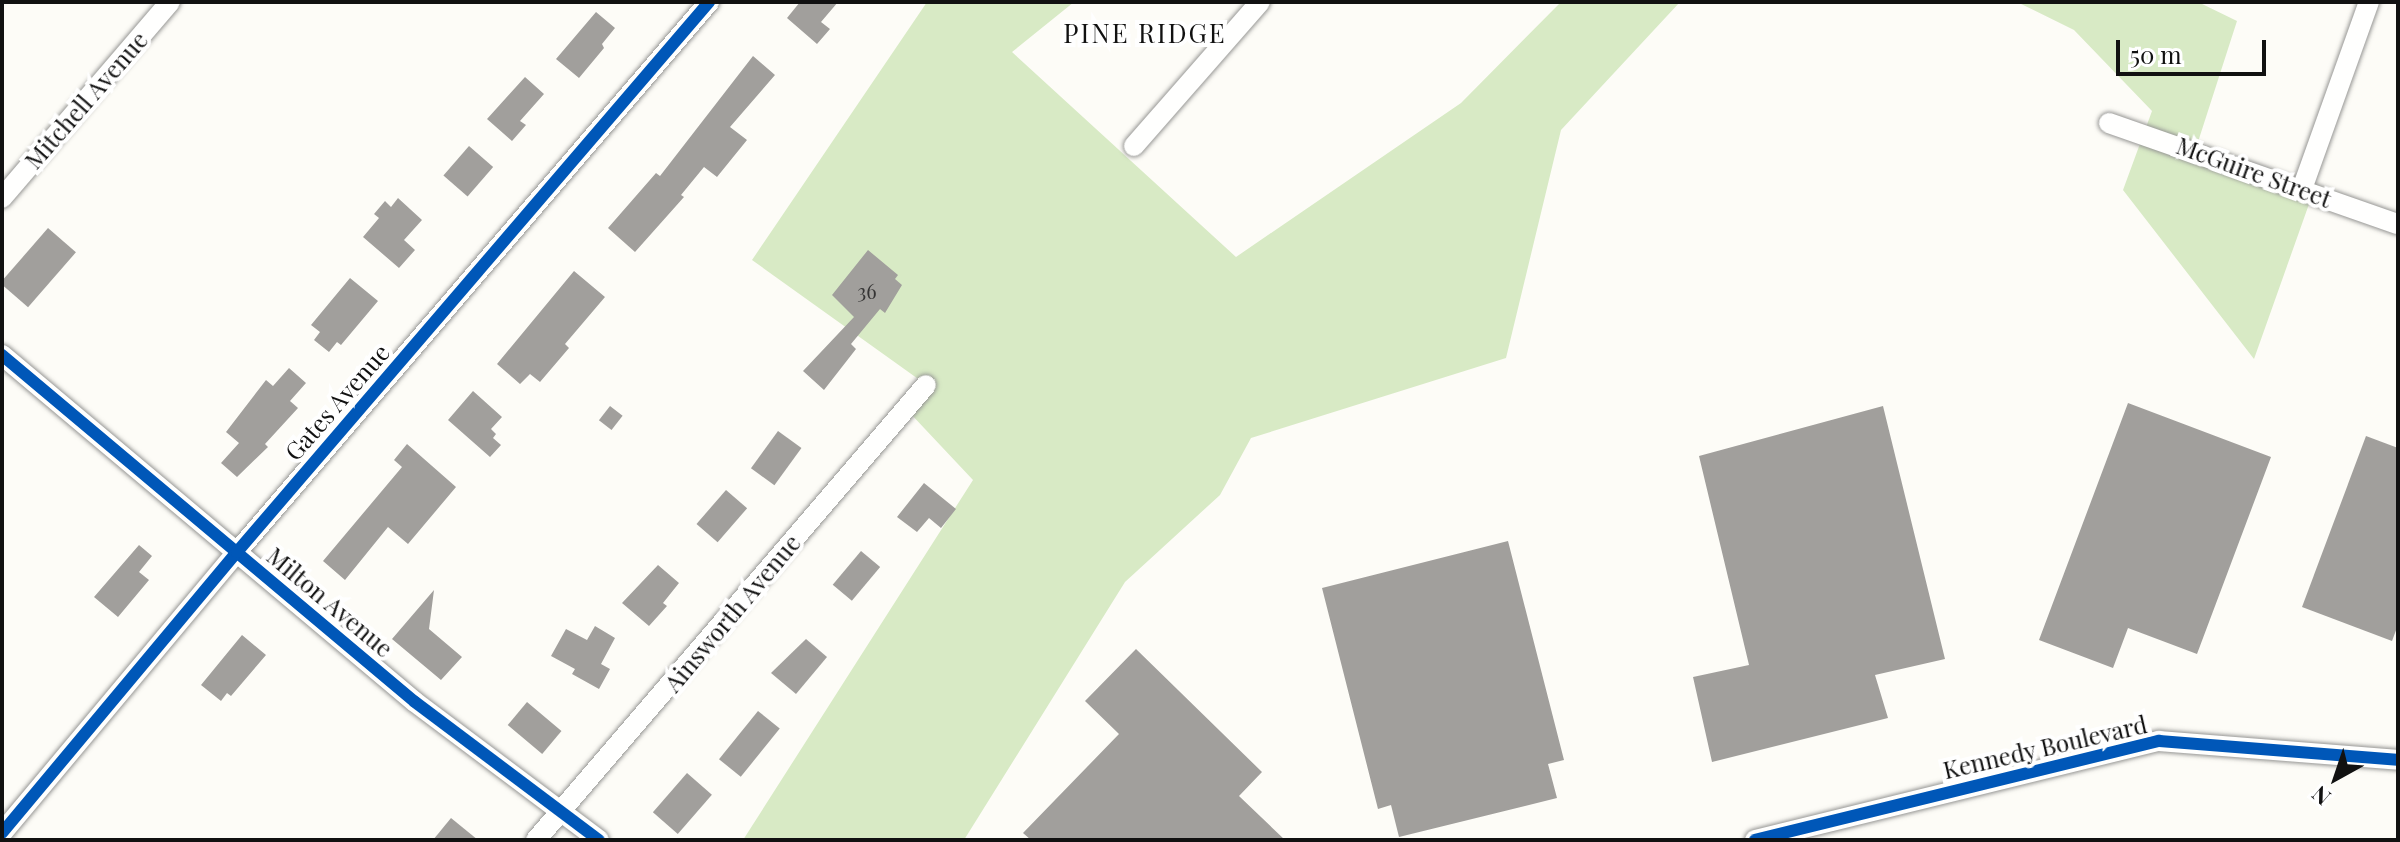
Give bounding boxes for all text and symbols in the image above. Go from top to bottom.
district label: PINE RIDGE [1063,17,1227,49]
scale bar [2120,24,2270,74]
street label: Mitchell Avenue [18,25,154,175]
text: 50 m [2130,38,2182,70]
street label: McGuire Street [2173,131,2335,213]
house number: 36 [857,278,877,302]
street label: Gates Avenue [278,338,396,466]
street label: Ainsworth Avenue [658,528,806,698]
street label: Milton Avenue [261,541,399,663]
street label: Kennedy Boulevard [1940,709,2150,785]
north arrow [2296,738,2376,818]
text: N [2305,780,2336,813]

